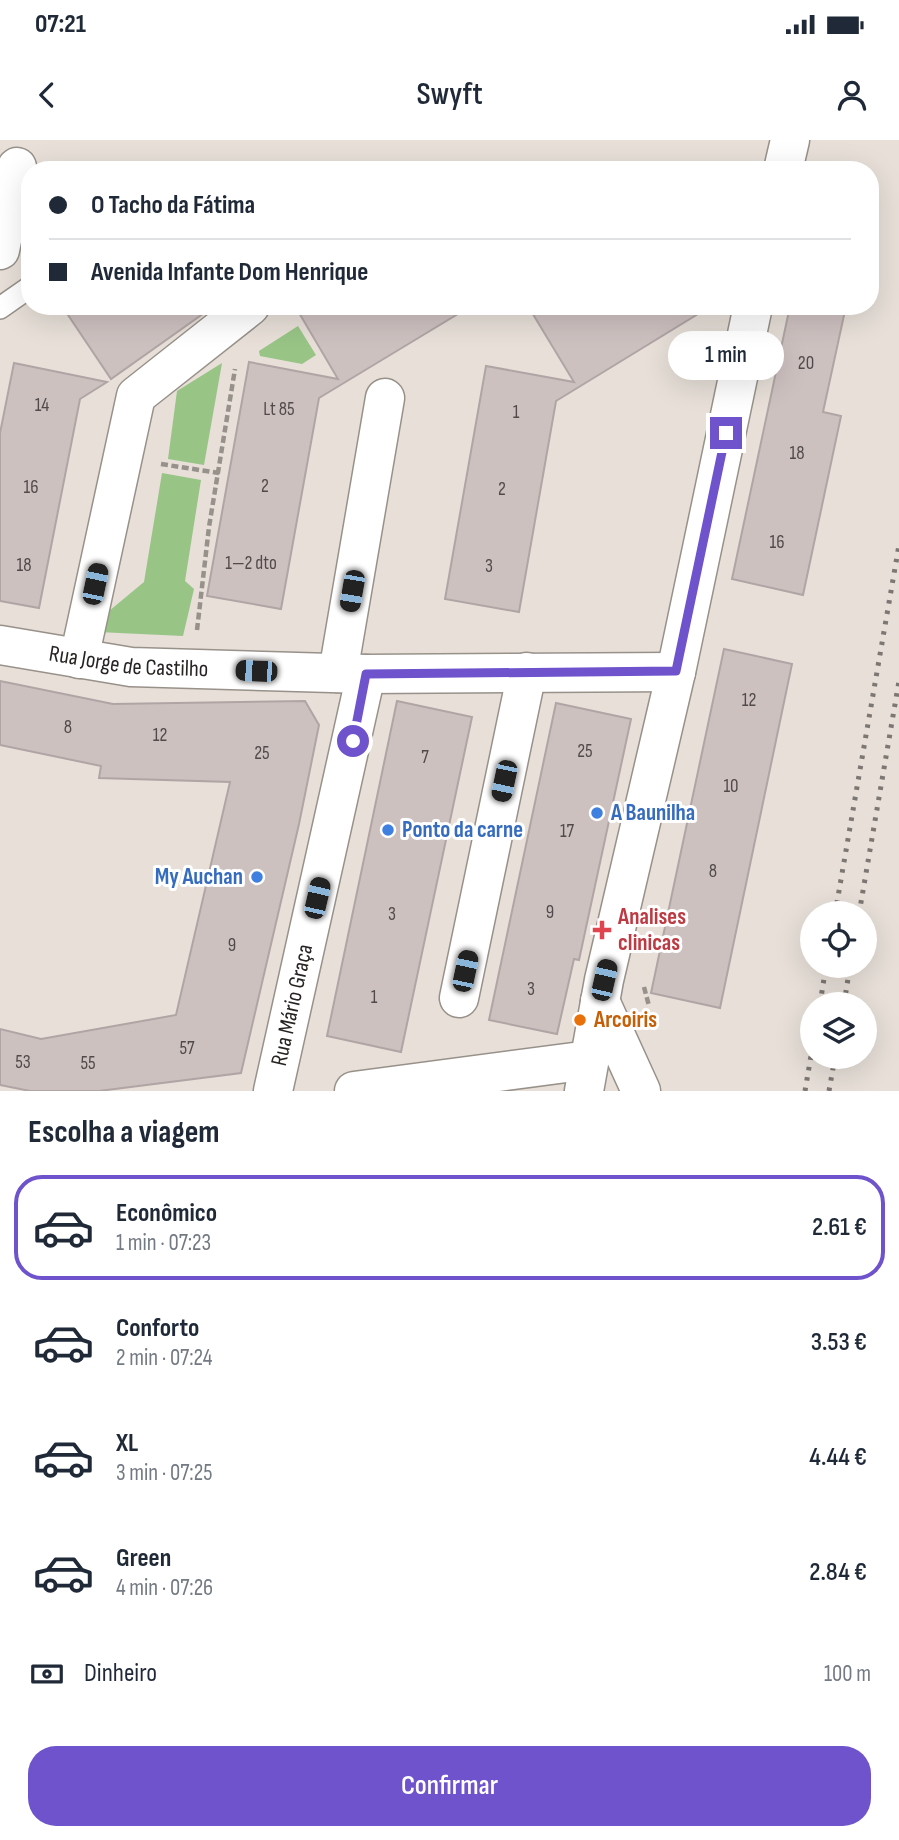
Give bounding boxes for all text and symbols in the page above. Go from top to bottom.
text: 07:21 [35,9,86,40]
text: Swyft [416,75,483,114]
icon: back [28,76,66,114]
icon: person [833,76,871,114]
text: O Tacho da Fátima [91,190,255,221]
text: Avenida Infante Dom Henrique [91,257,368,288]
callout: 1 min [668,331,784,380]
text: 1 min [705,341,747,369]
house number: 20 [798,352,814,375]
house number: 14 [35,394,49,417]
house number: Lt 85 [263,398,295,421]
house number: 1 [513,401,520,424]
route end [710,417,742,449]
house number: 18 [790,442,804,465]
house number: 2 [261,475,269,498]
house number: 16 [24,476,38,499]
house number: 2 [498,478,506,501]
house number: 16 [770,531,784,554]
house number: 1—2 dto [225,552,277,575]
house number: 18 [17,554,31,577]
house number: 3 [485,555,493,578]
car [81,561,110,607]
car [339,568,366,614]
street label: Rua Jorge de Castilho [47,639,209,683]
car [235,660,278,682]
house number: 12 [742,689,756,712]
house number: 8 [64,716,72,739]
house number: 12 [153,724,167,747]
route start [337,725,369,757]
house number: 25 [577,740,593,763]
house number: 25 [254,742,270,765]
house number: 7 [421,746,429,769]
car [490,758,519,804]
house number: 10 [723,775,739,798]
place label: A Baunilha [610,799,695,827]
marker: A Baunilha [589,805,605,821]
place label: Ponto da carne [402,816,523,844]
house number: 17 [560,820,575,843]
marker: Ponto da carne [380,822,396,838]
house number: 8 [709,860,717,883]
place label: My Auchan [155,863,243,891]
marker: My Auchan [249,869,265,885]
car [303,875,332,921]
house number: 9 [546,901,554,924]
map controls [800,901,877,1069]
button: locate [800,901,877,978]
house number: 3 [388,903,396,926]
place label: Analises clinicas [617,903,686,957]
marker: Analises clinicas [592,920,612,940]
house number: 9 [228,934,236,957]
street label: Rua Mário Graça [265,942,319,1069]
car [451,948,480,994]
car [590,957,619,1003]
house number: 3 [527,978,535,1001]
house number: 1 [371,986,378,1009]
button: layers [800,992,877,1069]
place label: Arcoiris [593,1006,657,1034]
marker: Arcoiris [572,1012,588,1028]
house number: 57 [179,1037,195,1060]
house number: 53 [15,1051,31,1074]
house number: 55 [80,1052,96,1075]
text: Escolha a viagem [28,1113,220,1152]
icon: car [32,1196,95,1259]
text: Econômico [116,1198,217,1229]
text: 2.61 € [812,1212,867,1243]
text: 1 min · 07:23 [116,1229,211,1257]
icon: car [32,1311,95,1374]
text: Conforto [116,1313,199,1344]
text: 3.53 € [811,1327,867,1358]
text: 2 min · 07:24 [116,1344,212,1372]
icon: car [32,1426,95,1489]
text: XL [116,1428,138,1459]
text: 4.44 € [809,1442,867,1473]
text: 3 min · 07:25 [116,1459,212,1487]
icon: car [32,1541,95,1604]
text: Green [116,1543,171,1574]
text: 2.84 € [809,1557,867,1588]
text: 4 min · 07:26 [116,1574,213,1602]
icon: cash [28,1655,66,1693]
text: Dinheiro [84,1658,157,1689]
text: 100 m [824,1660,871,1688]
button: Confirmar [28,1746,871,1826]

